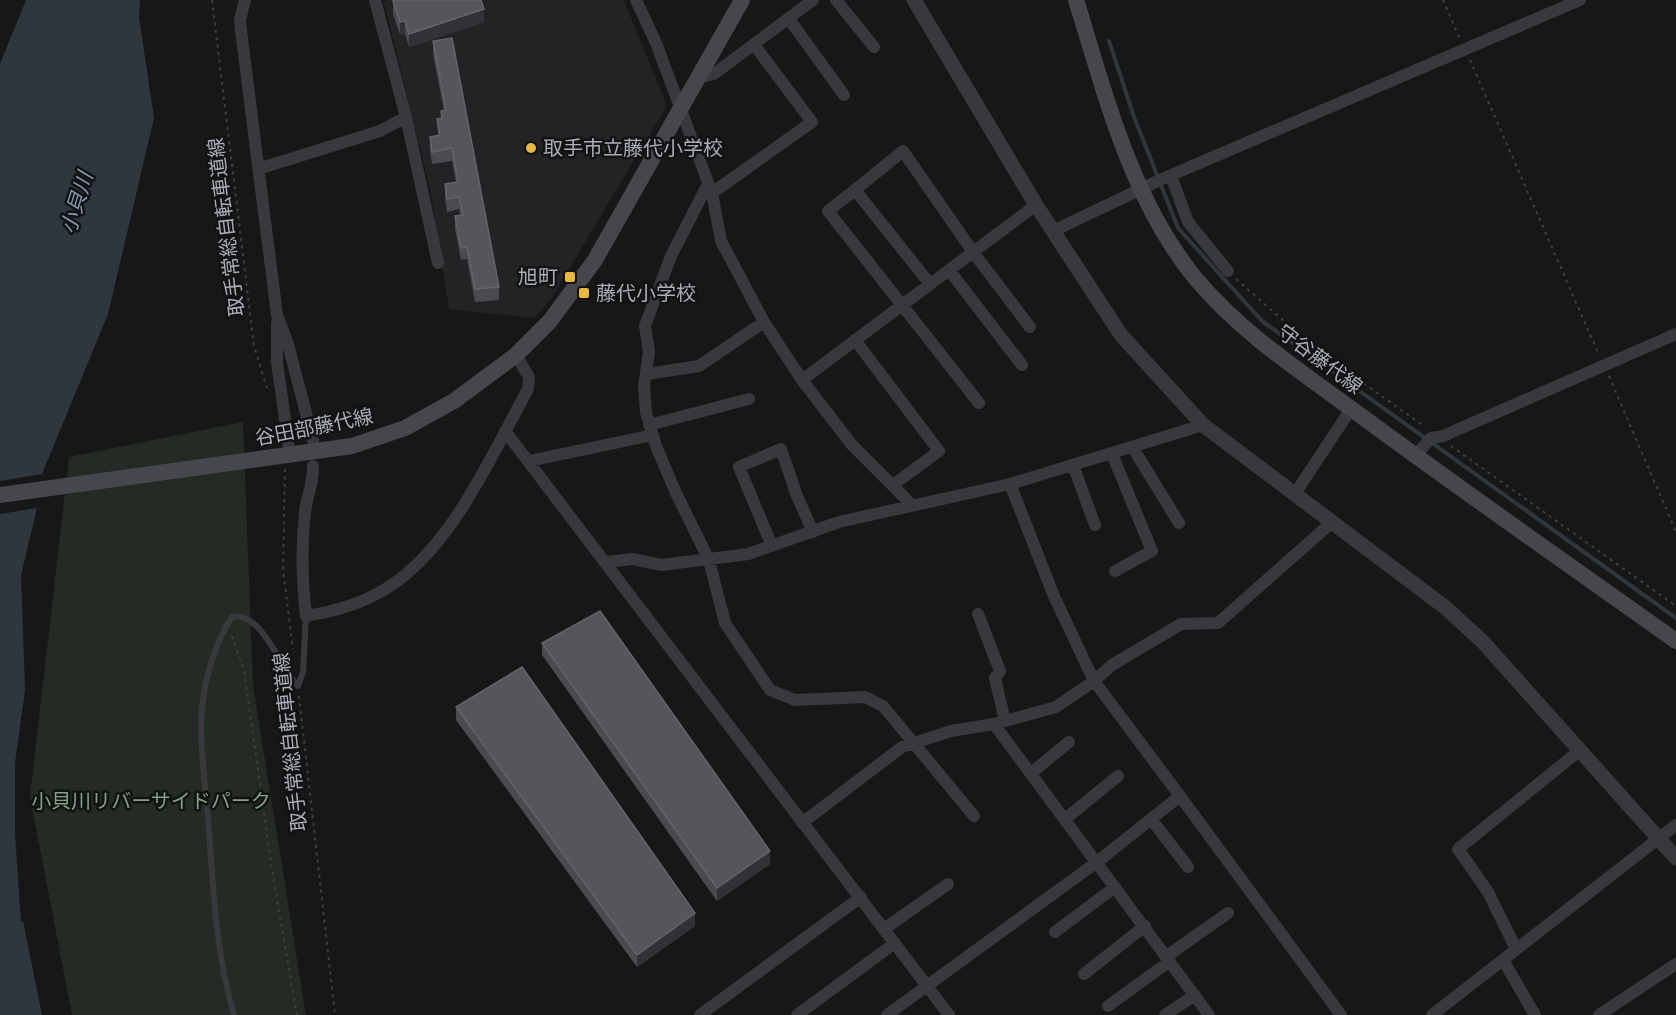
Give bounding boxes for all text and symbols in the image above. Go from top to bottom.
street label: 取手常総自転車道線 [204,136,250,318]
place label: 取手市立藤代小学校 [543,137,723,161]
marker: 取手市立藤代小学校 [524,141,538,155]
water label: 小貝川 [56,167,99,237]
place label: 旭町 [518,266,558,290]
marker: 旭町 [563,270,577,284]
place label: 藤代小学校 [596,282,696,306]
marker: 藤代小学校 [577,286,591,300]
street label: 守谷藤代線 [1272,320,1367,399]
street label: 谷田部藤代線 [253,405,375,451]
street label: 取手常総自転車道線 [270,651,312,833]
park label: 小貝川リバーサイドパーク [31,790,271,814]

